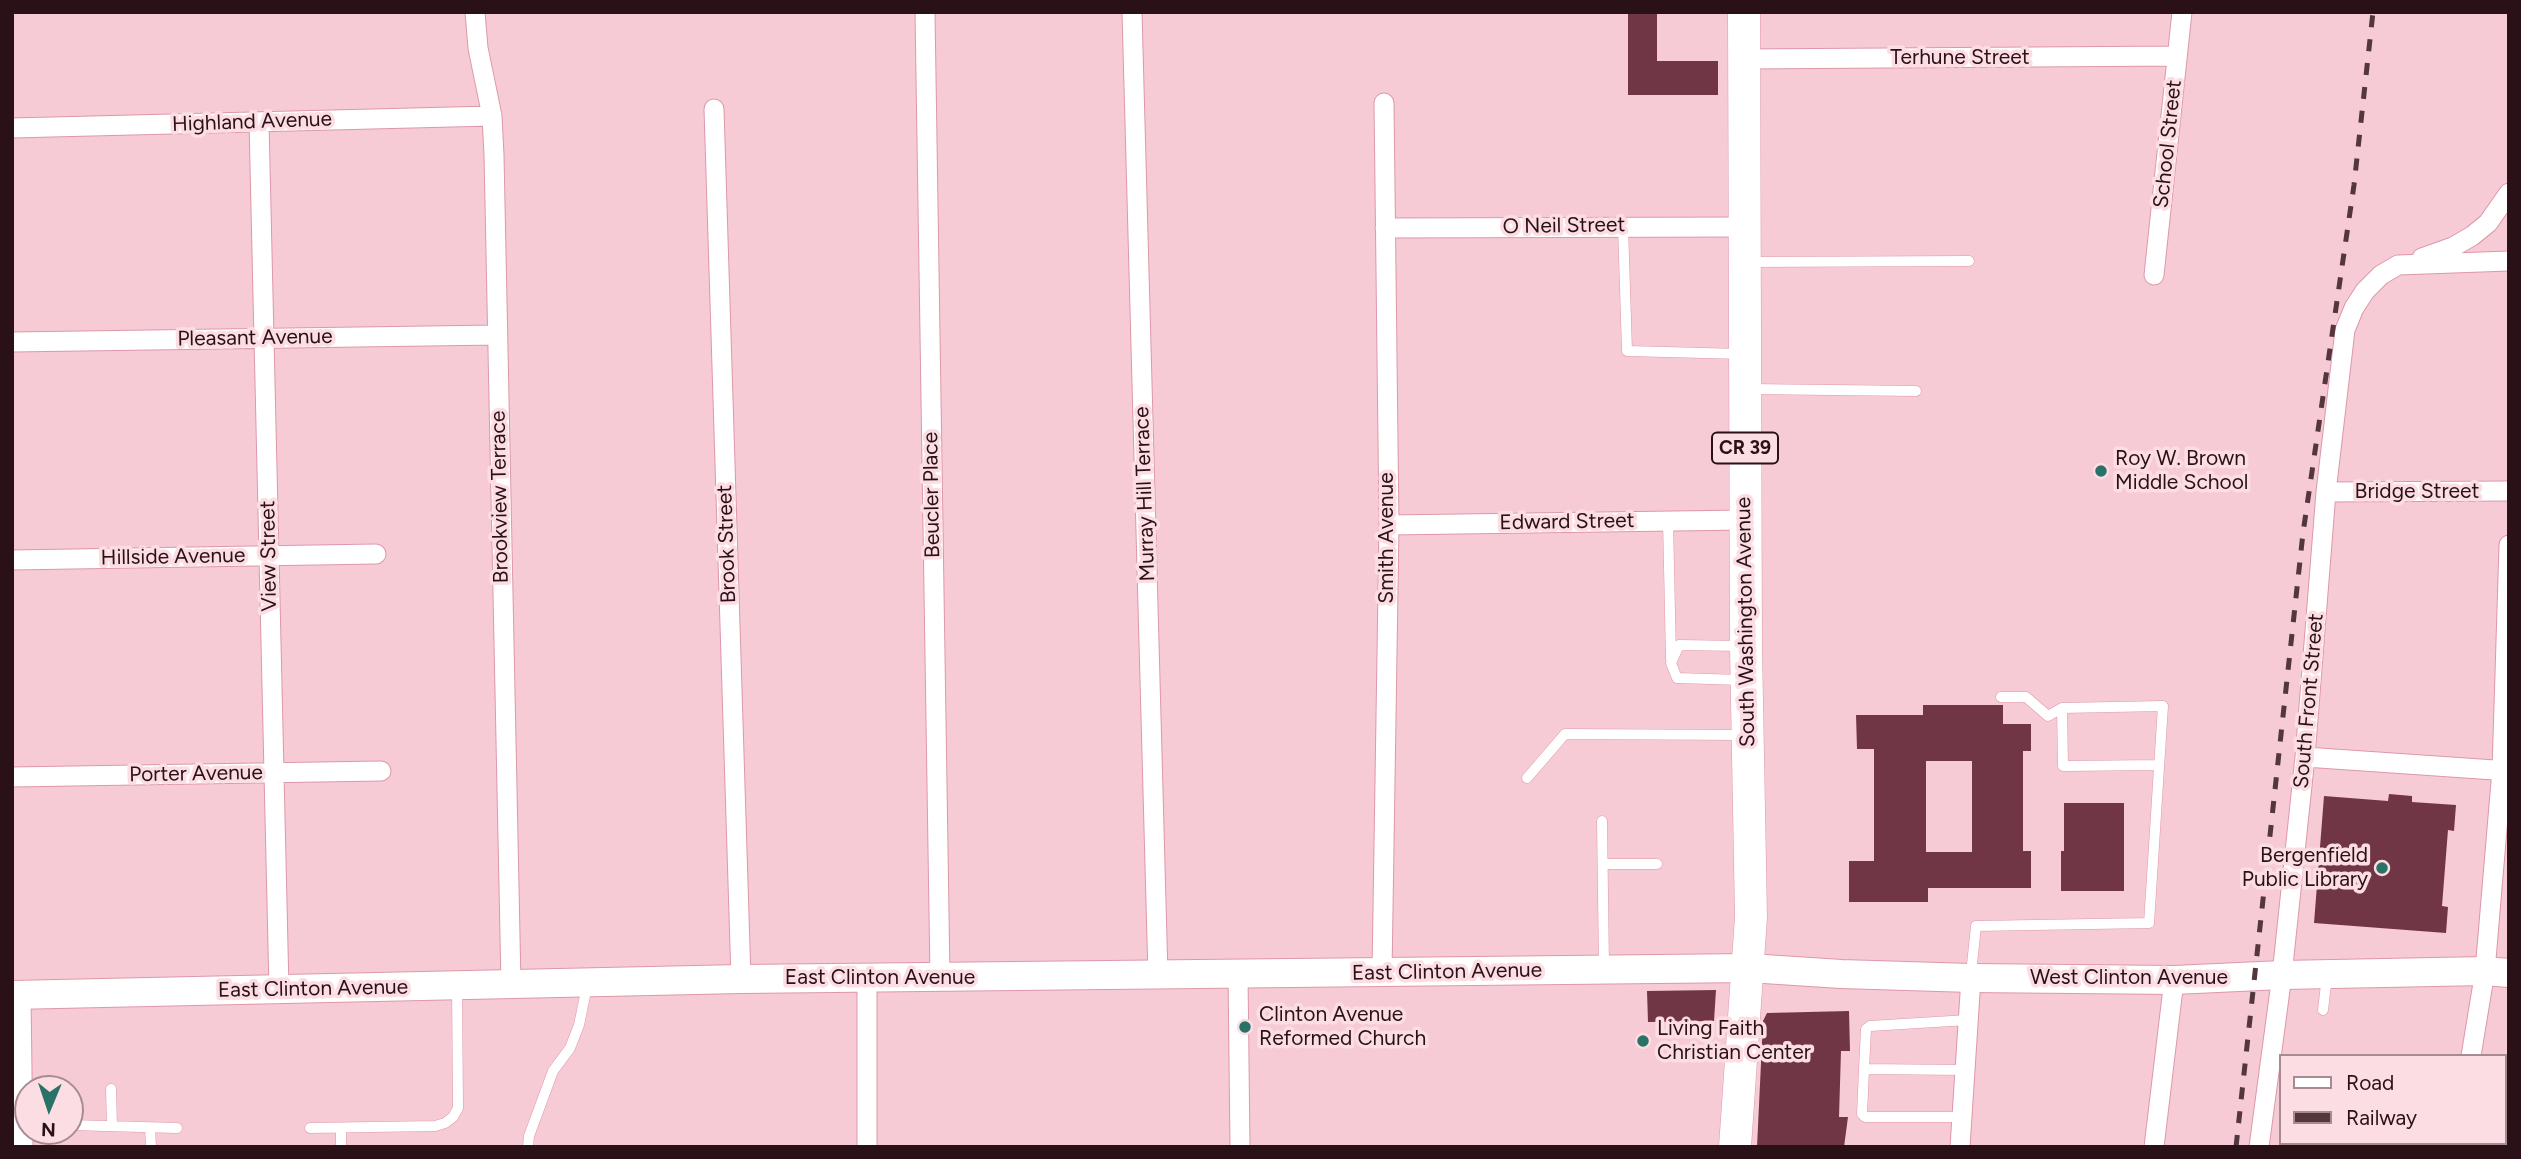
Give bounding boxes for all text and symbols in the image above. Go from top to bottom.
street label: Terhune Street [1890,45,2030,71]
street label: School Street [2149,79,2187,209]
street label: Highland Avenue [171,107,333,137]
street label: O Neil Street [1502,212,1626,240]
street label: Pleasant Avenue [177,324,333,352]
street label: Murray Hill Terrace [1129,406,1161,582]
street label: Brookview Terrace [486,410,514,584]
street label: Beucler Place [918,432,946,558]
road number: CR 39 [1712,432,1778,463]
place label: Roy W. Brown Middle School [2115,446,2248,496]
marker: Roy W. Brown Middle School [2093,463,2109,479]
street label: Smith Avenue [1374,472,1400,604]
street label: Bridge Street [2355,479,2479,505]
street label: Brook Street [712,484,742,604]
street label: South Washington Avenue [1731,497,1761,747]
street label: View Street [255,500,283,612]
street label: Edward Street [1499,508,1635,536]
street label: Hillside Avenue [101,543,245,571]
street label: South Front Street [2289,612,2329,790]
street label: Porter Avenue [129,760,263,788]
place label: Bergenfield Public Library [2242,843,2368,893]
marker: Bergenfield Public Library [2374,860,2390,876]
street label: East Clinton Avenue [1352,958,1542,986]
street label: East Clinton Avenue [785,965,975,991]
street label: West Clinton Avenue [2030,965,2228,991]
street label: East Clinton Avenue [218,975,408,1003]
place label: Clinton Avenue Reformed Church [1259,1002,1426,1052]
place label: Living Faith Christian Center [1657,1016,1811,1066]
marker: Clinton Avenue Reformed Church [1237,1019,1253,1035]
marker: Living Faith Christian Center [1635,1033,1651,1049]
legend [2280,1054,2507,1145]
text: Road [2346,1070,2394,1095]
north arrow [14,1075,84,1145]
text: Railway [2346,1105,2417,1130]
text: N [41,1118,56,1141]

